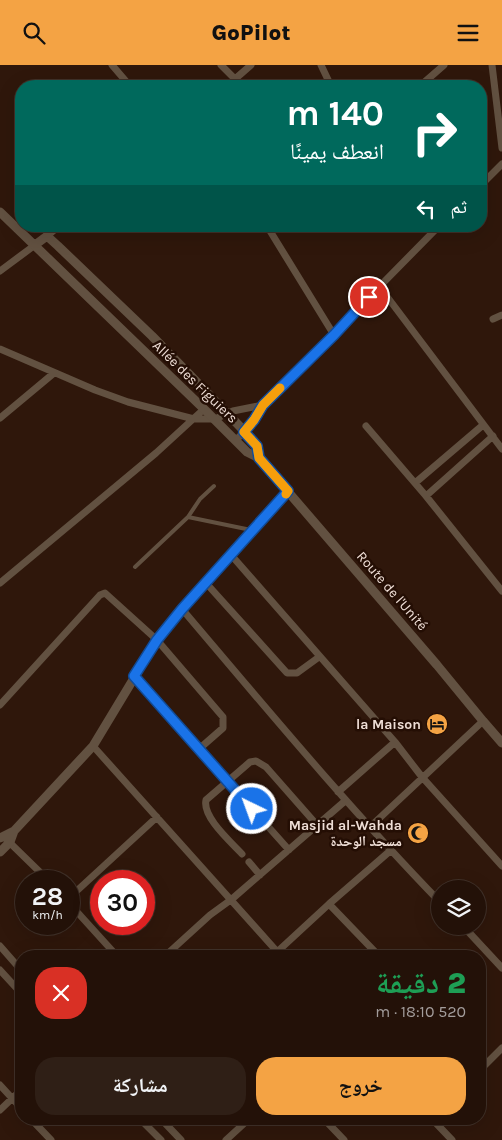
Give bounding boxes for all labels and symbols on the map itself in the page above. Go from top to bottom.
pin [348,276,390,318]
street label: Allée des Figuiers [149,337,241,427]
street label: Route de l'Unité [353,548,431,634]
hotel icon: la Maison [425,712,449,736]
place label: la Maison [356,716,421,733]
position arrow [225,782,277,834]
place label: Masjid al-Wahda مسجد الوحدة [289,817,402,850]
mosque icon: Masjid al-Wahda مسجد الوحدة [406,821,430,845]
speed limit sign: 30 [90,870,155,935]

